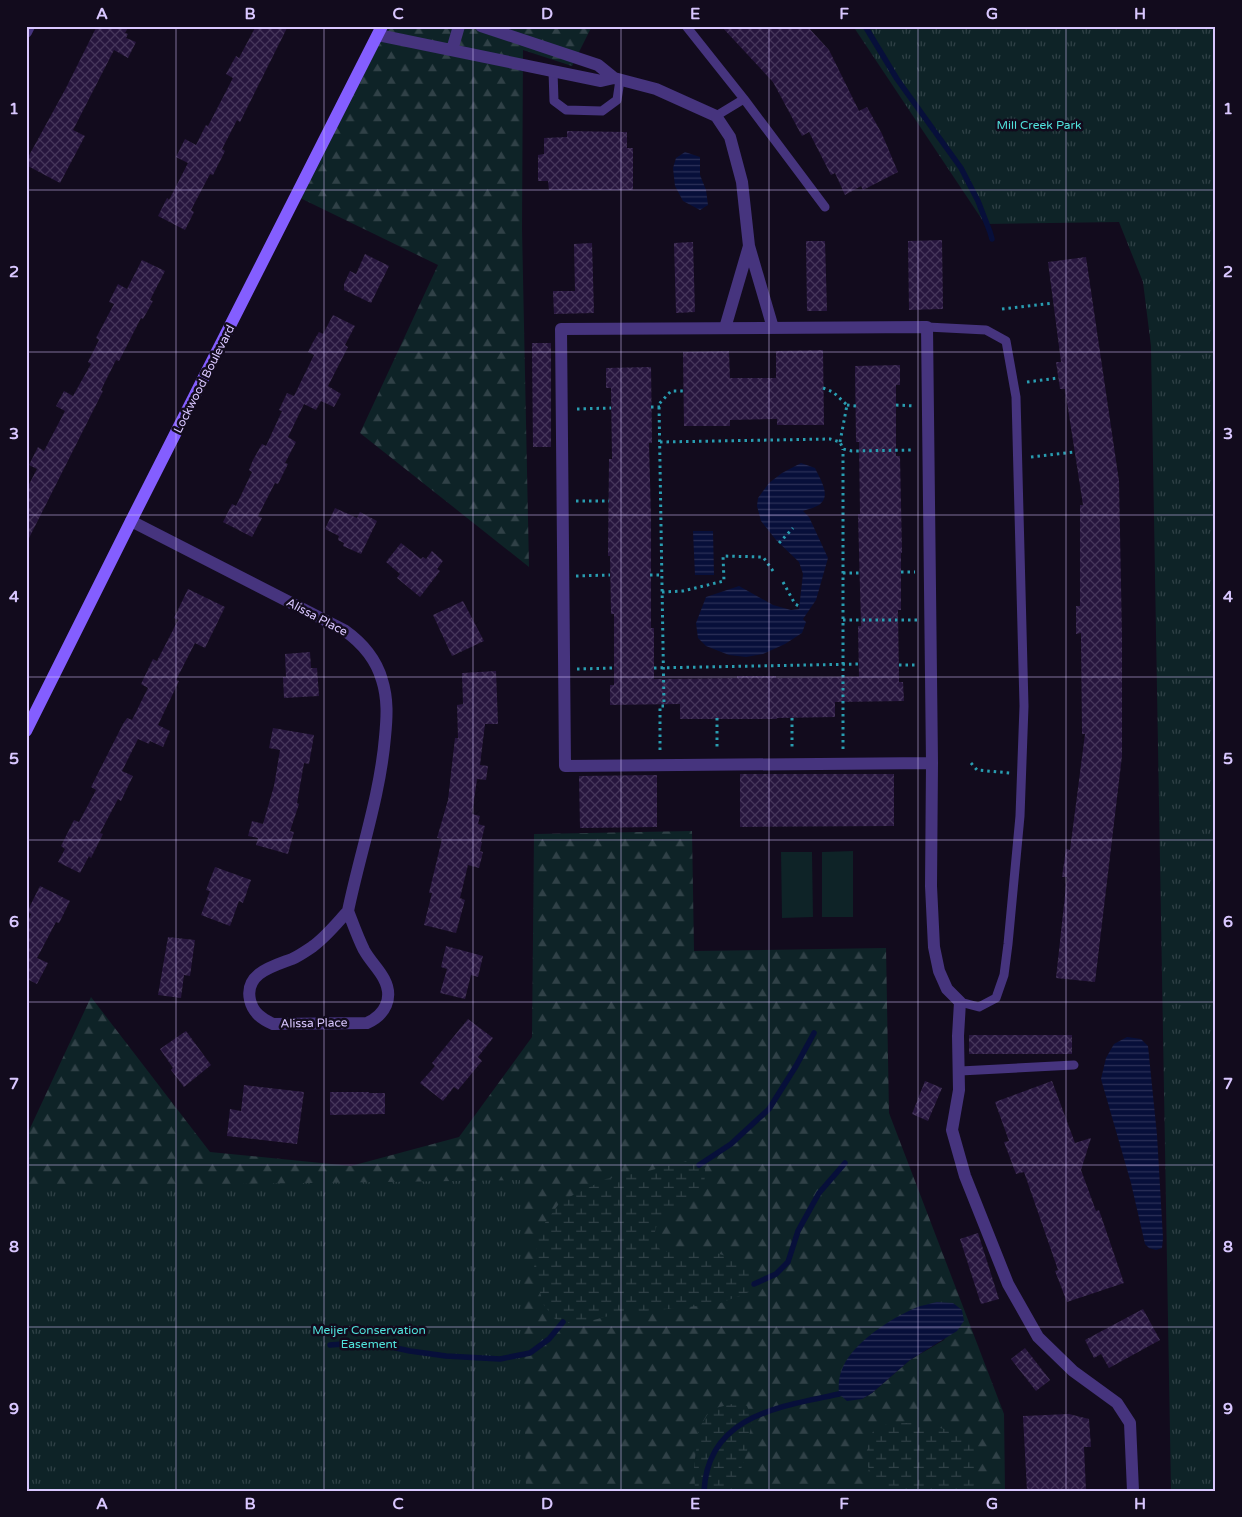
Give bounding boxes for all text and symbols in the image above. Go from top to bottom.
text: A [96,4,108,24]
text: B [244,4,256,24]
text: C [392,4,404,24]
text: D [541,4,553,24]
text: E [690,4,700,24]
text: F [839,4,849,24]
text: G [986,4,998,24]
text: H [1134,4,1146,24]
text: 1 [9,99,19,119]
text: 1 [1223,99,1233,119]
park label: Mill Creek Park [996,118,1082,132]
text: 2 [9,262,19,282]
text: 2 [1223,262,1233,282]
street label: Lockwood Boulevard [171,323,237,435]
text: 3 [9,424,19,444]
text: 3 [1223,424,1233,444]
text: 4 [9,587,19,607]
text: 4 [1223,587,1233,607]
street label: Alissa Place [284,595,350,639]
text: 5 [9,749,19,769]
text: 5 [1223,749,1233,769]
text: 6 [9,912,19,932]
text: 6 [1223,912,1233,932]
street label: Alissa Place [280,1015,348,1031]
text: 7 [9,1074,19,1094]
text: 7 [1223,1074,1233,1094]
text: 8 [9,1237,19,1257]
text: 8 [1223,1237,1233,1257]
park label: Meijer Conservation Easement [312,1323,426,1351]
text: 9 [9,1399,19,1419]
text: 9 [1223,1399,1233,1419]
text: A [96,1494,108,1514]
text: B [244,1494,256,1514]
text: C [392,1494,404,1514]
text: D [541,1494,553,1514]
text: E [690,1494,700,1514]
text: F [839,1494,849,1514]
text: G [986,1494,998,1514]
text: H [1134,1494,1146,1514]

